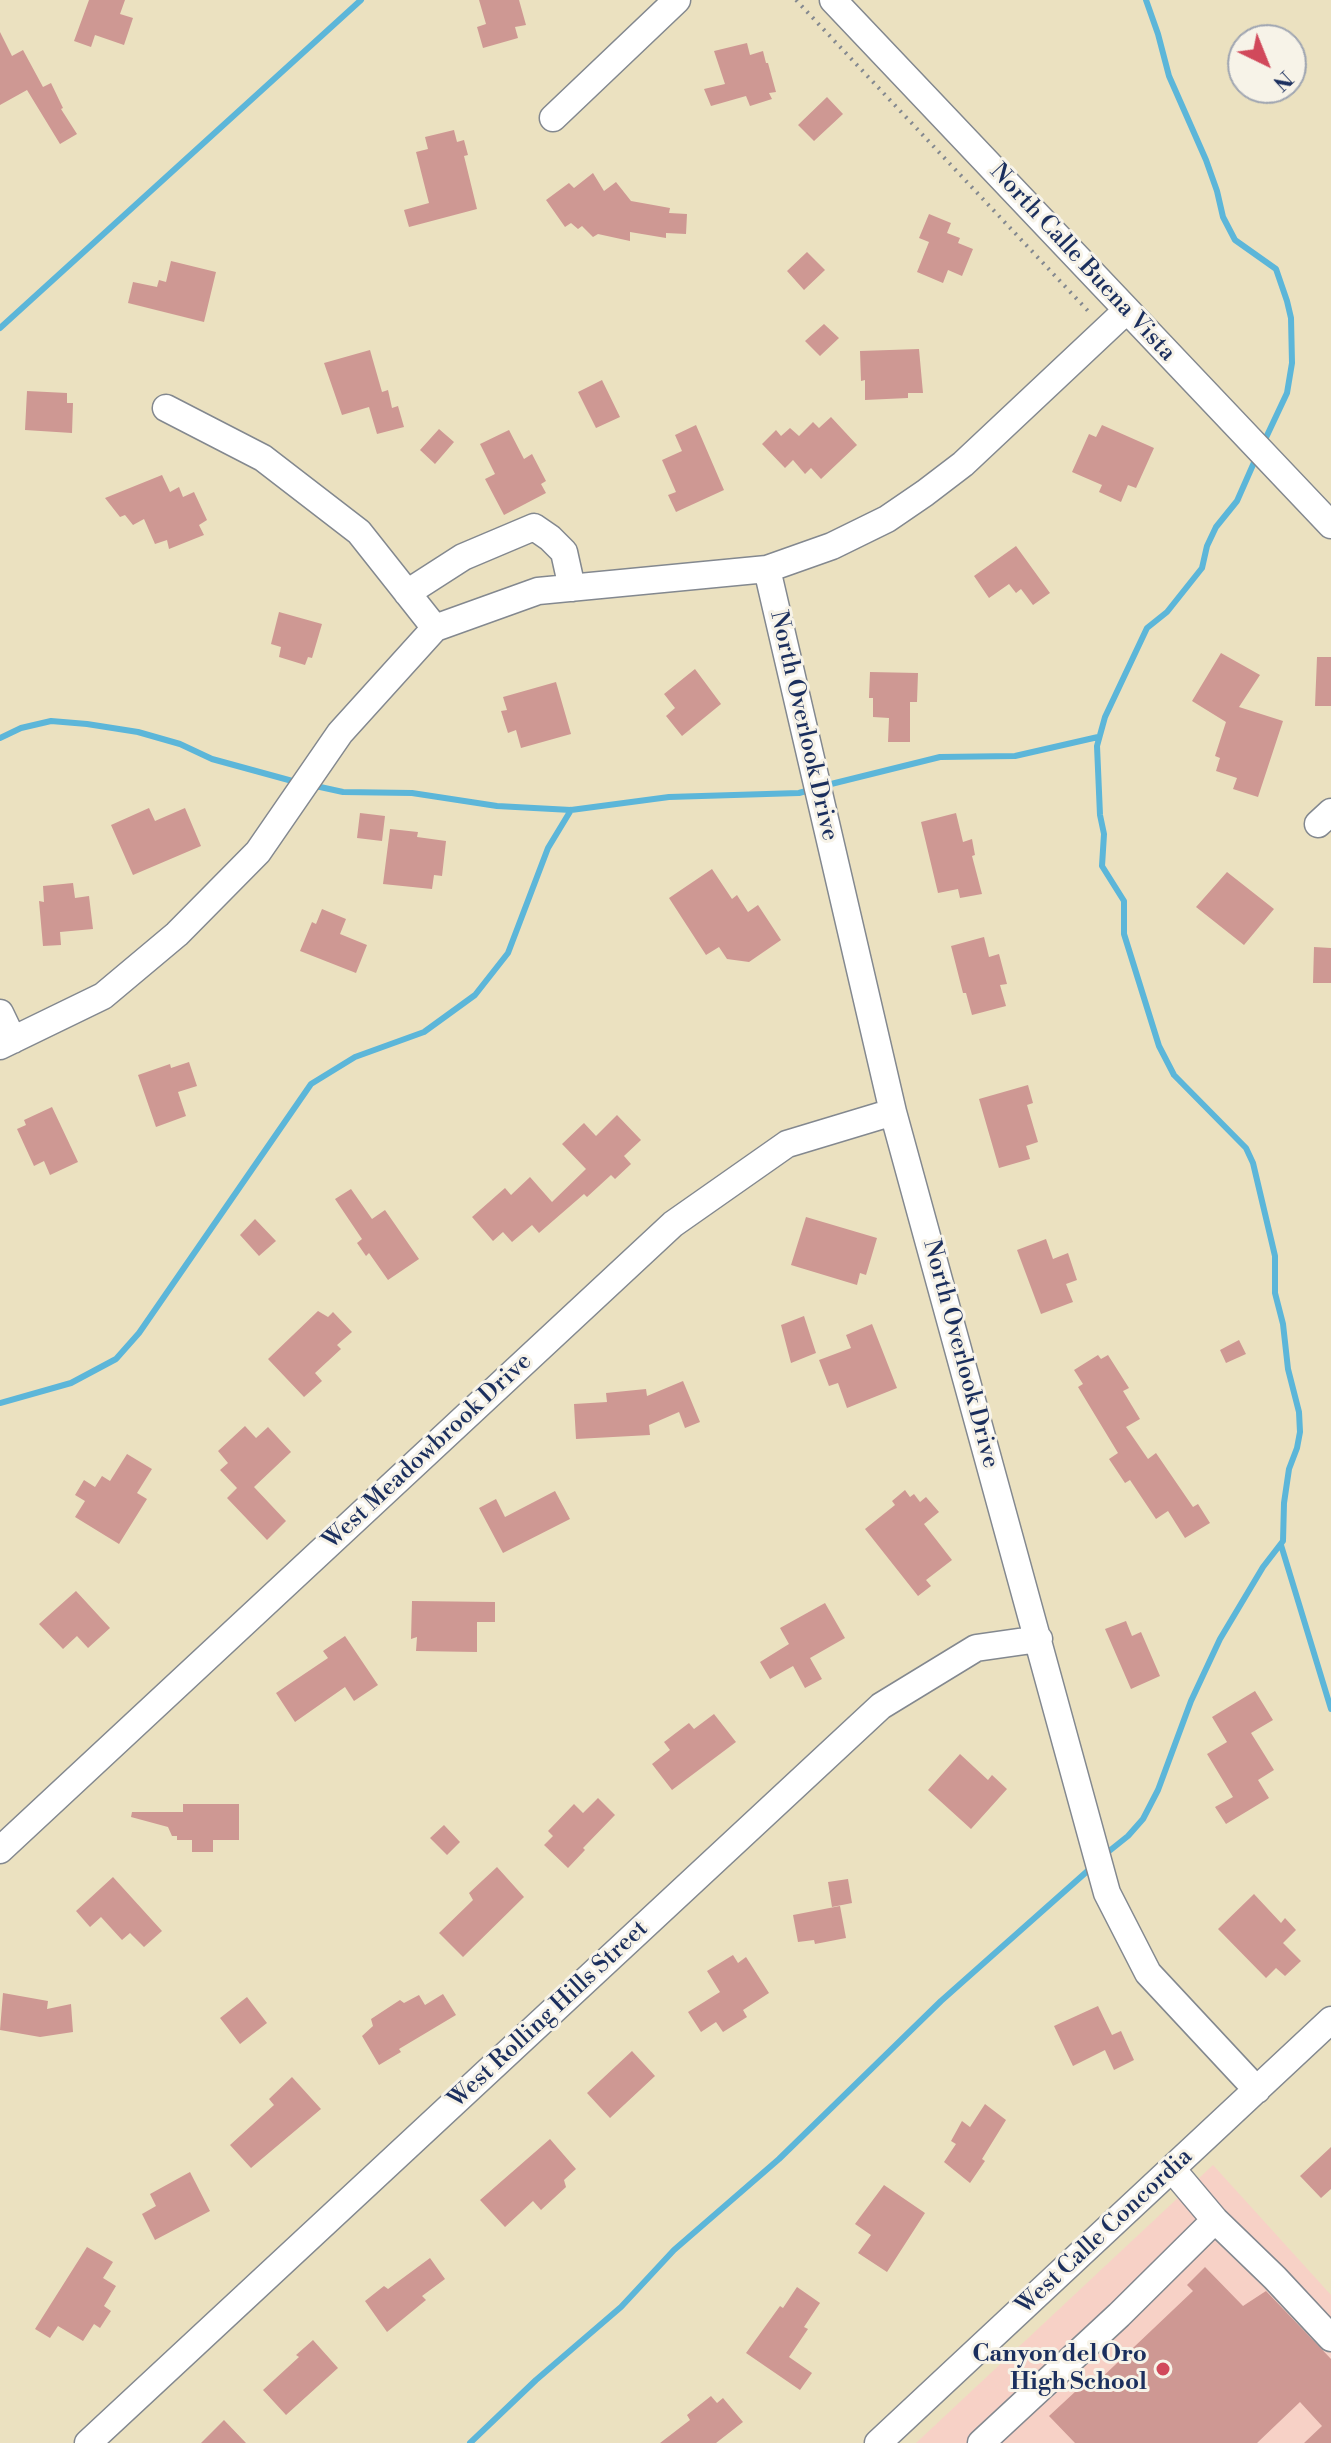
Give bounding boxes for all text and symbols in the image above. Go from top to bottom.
north arrow [1227,24,1307,104]
text: N [1267,65,1298,96]
street label: North Calle Buena Vista [983,158,1181,368]
street label: North Overlook Drive [763,608,843,844]
street label: North Overlook Drive [916,1237,1004,1471]
street label: West Meadowbrook Drive [318,1348,538,1556]
street label: West Rolling Hills Street [443,1915,655,2115]
street label: West Calle Concordia [1011,2143,1199,2321]
place label: Canyon del Oro High School [972,2341,1147,2397]
marker: Canyon del Oro High School [1154,2360,1172,2378]

